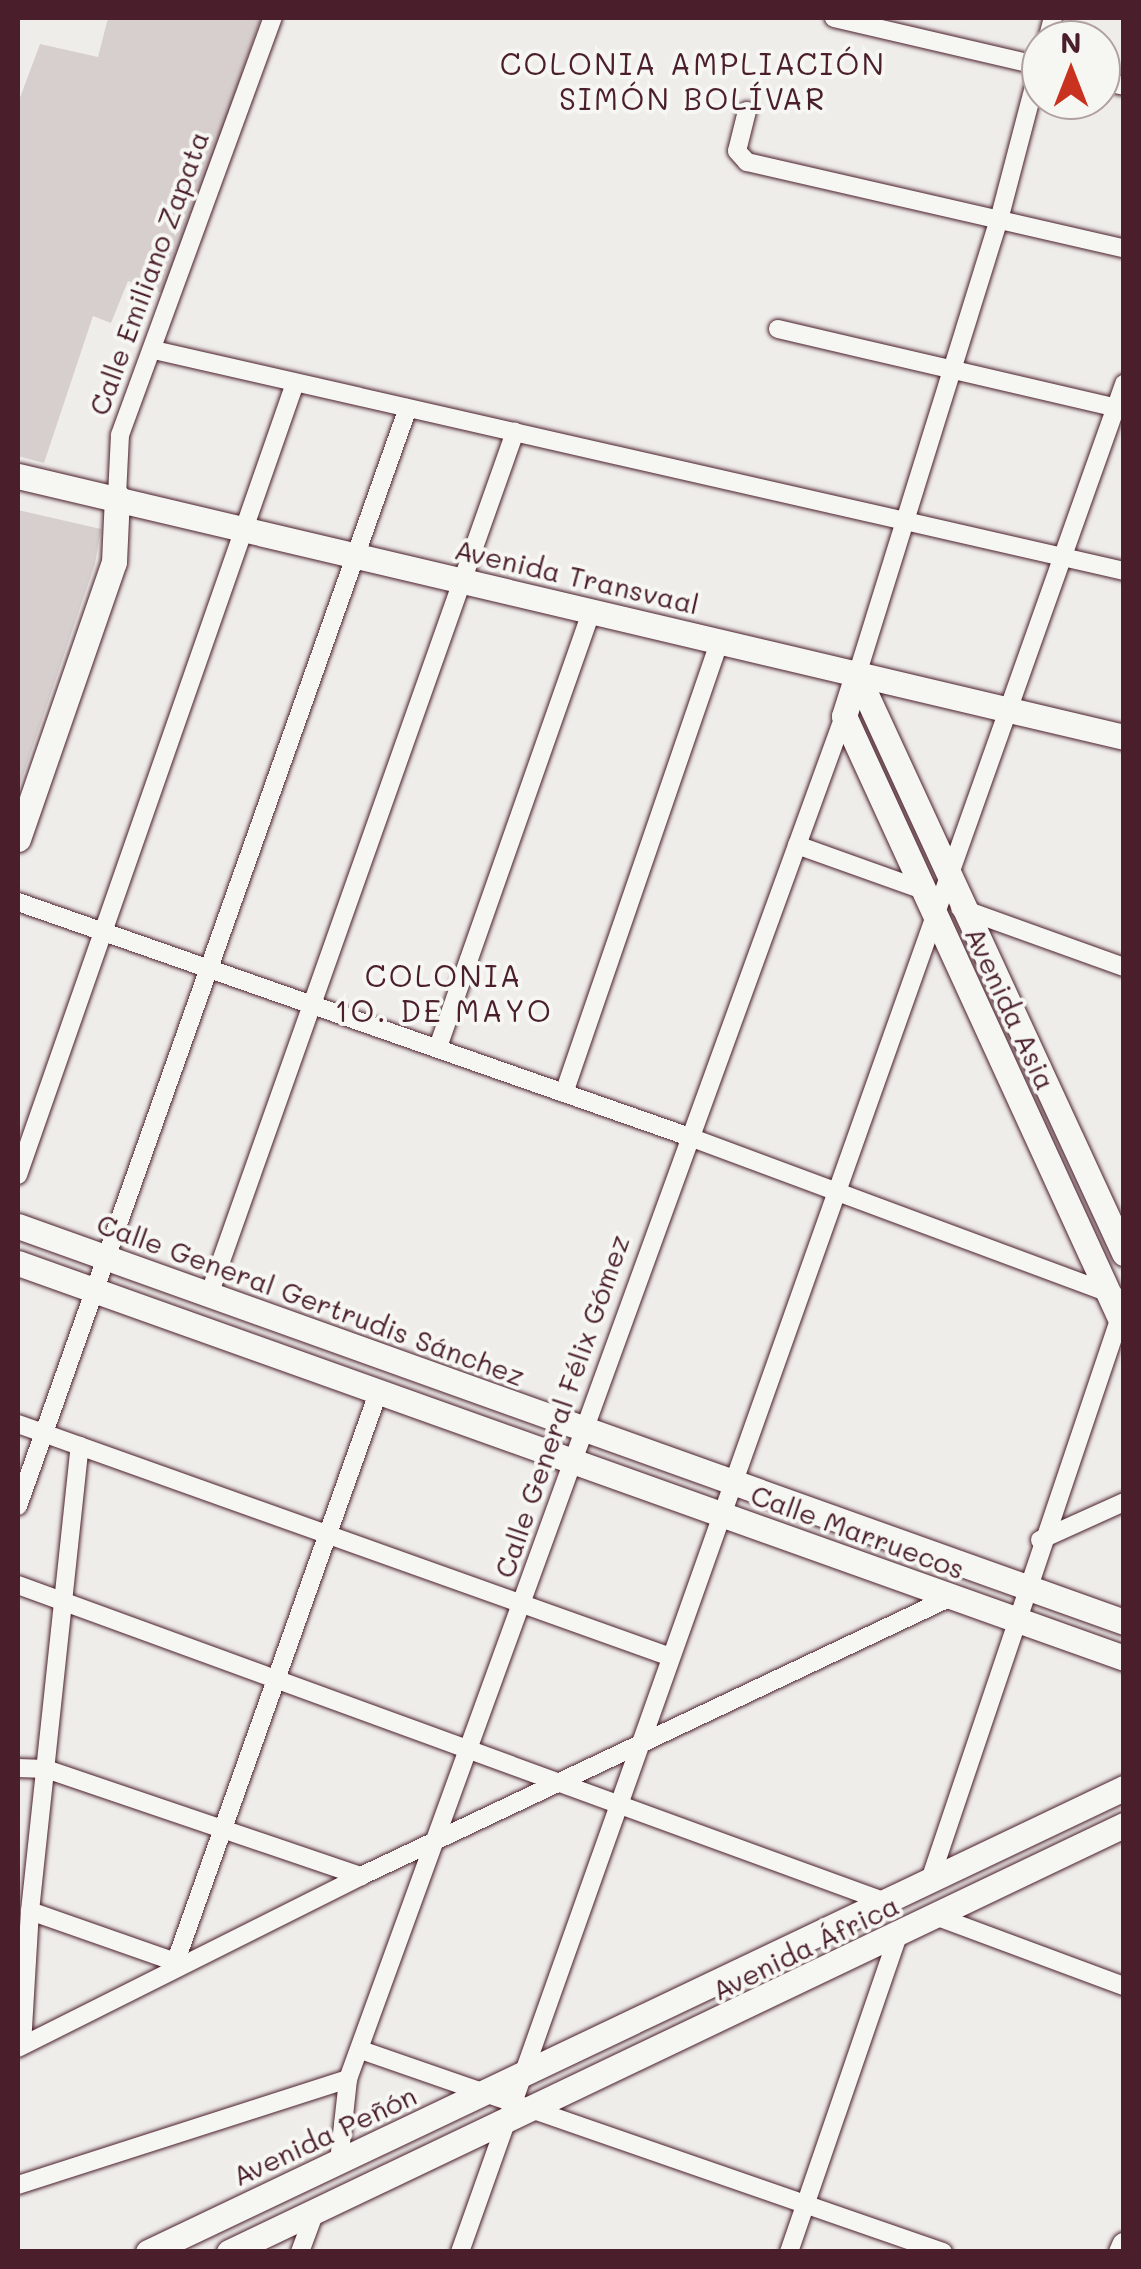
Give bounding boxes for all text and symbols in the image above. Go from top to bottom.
north arrow [1021,20,1121,120]
text: N [1060,24,1082,60]
district label: COLONIA AMPLIACIÓN SIMÓN BOLÍVAR [500,45,886,116]
street label: Calle Emiliano Zapata [81,126,215,420]
street label: Avenida Transvaal [451,532,703,620]
street label: Avenida Asia [959,921,1063,1095]
district label: COLONIA 1O. DE MAYO [335,957,553,1028]
street label: Calle General Gertrudis Sánchez [93,1206,529,1392]
street label: Calle General Félix Gómez [486,1230,636,1582]
street label: Calle Marruecos [747,1477,969,1585]
street label: Avenida África [706,1887,904,2007]
street label: Avenida Peñón [227,2078,421,2192]

